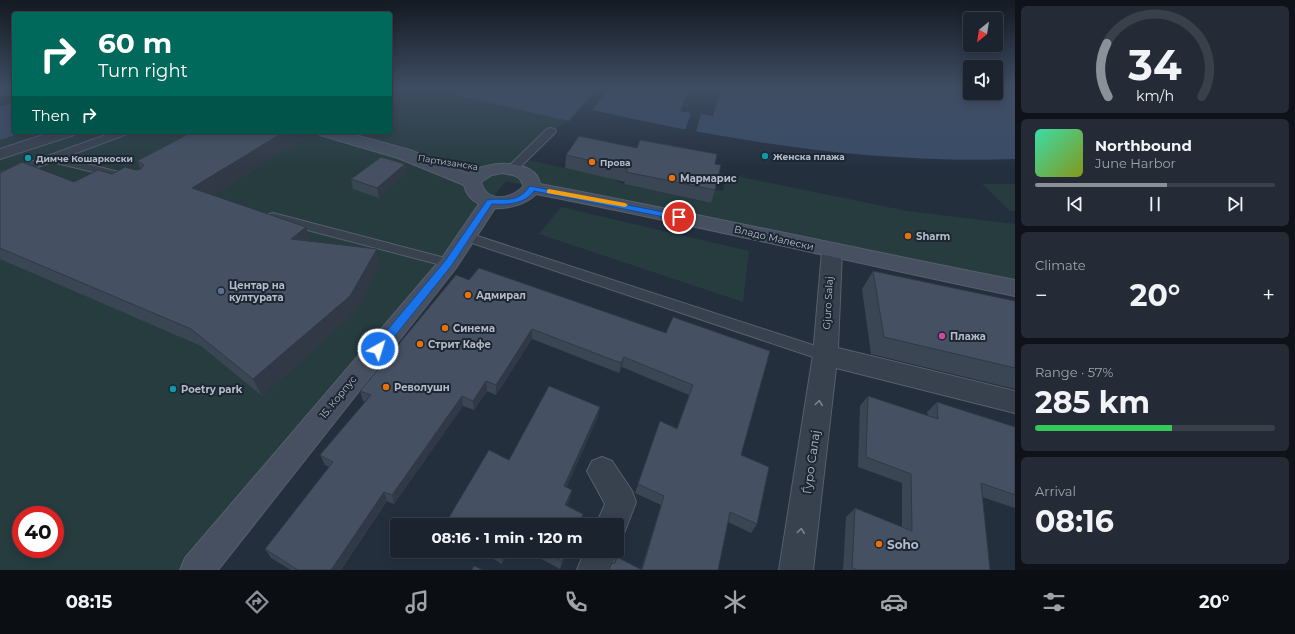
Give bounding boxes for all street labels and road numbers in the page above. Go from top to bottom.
street label: Партизанска [417,152,479,172]
street label: Владо Малески [733,223,815,253]
street label: Gjuro Salaj [820,276,836,330]
street label: 15. Корпус [317,373,360,421]
street label: Ѓуро Салај [799,429,823,495]

